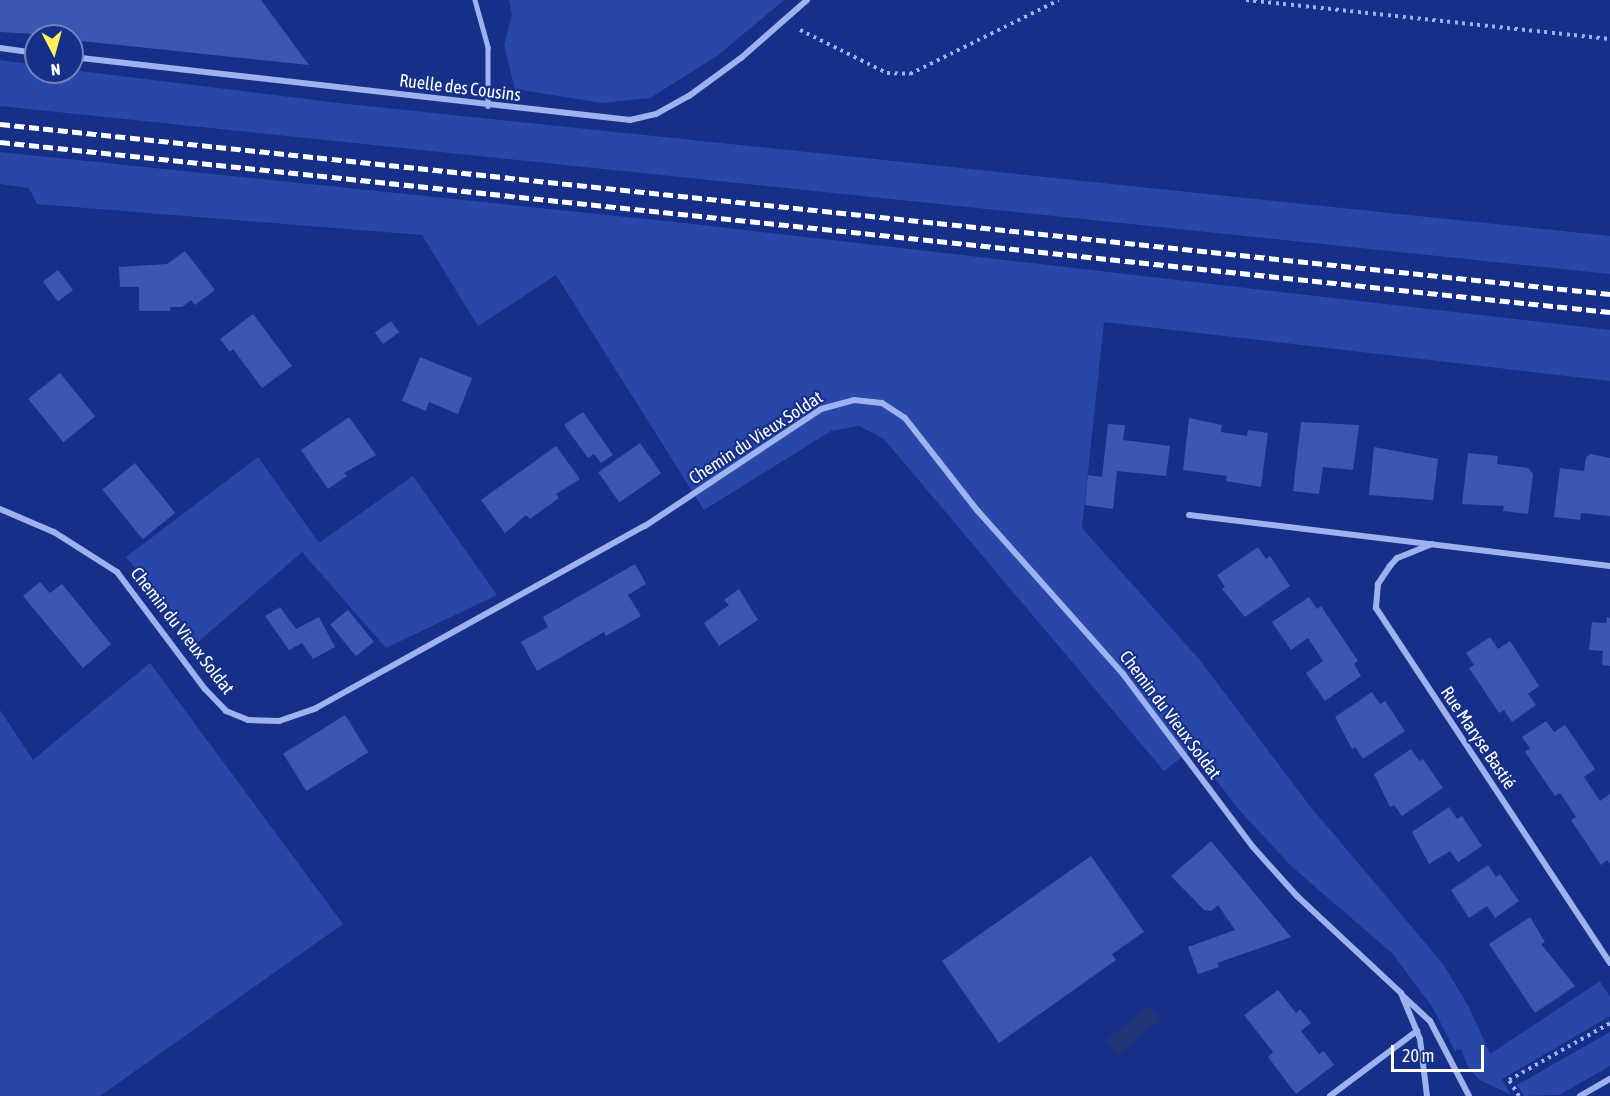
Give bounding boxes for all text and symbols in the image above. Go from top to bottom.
north arrow [24,24,84,84]
text: N [50,60,61,79]
street label: Ruelle des Cousins [398,70,522,106]
street label: Chemin du Vieux Soldat [685,387,827,489]
street label: Chemin du Vieux Soldat [126,563,238,699]
street label: Chemin du Vieux Soldat [1115,647,1225,783]
street label: Rue Maryse Bastié [1436,683,1520,793]
scale bar [1394,1033,1487,1071]
text: 20 m [1402,1045,1434,1066]

